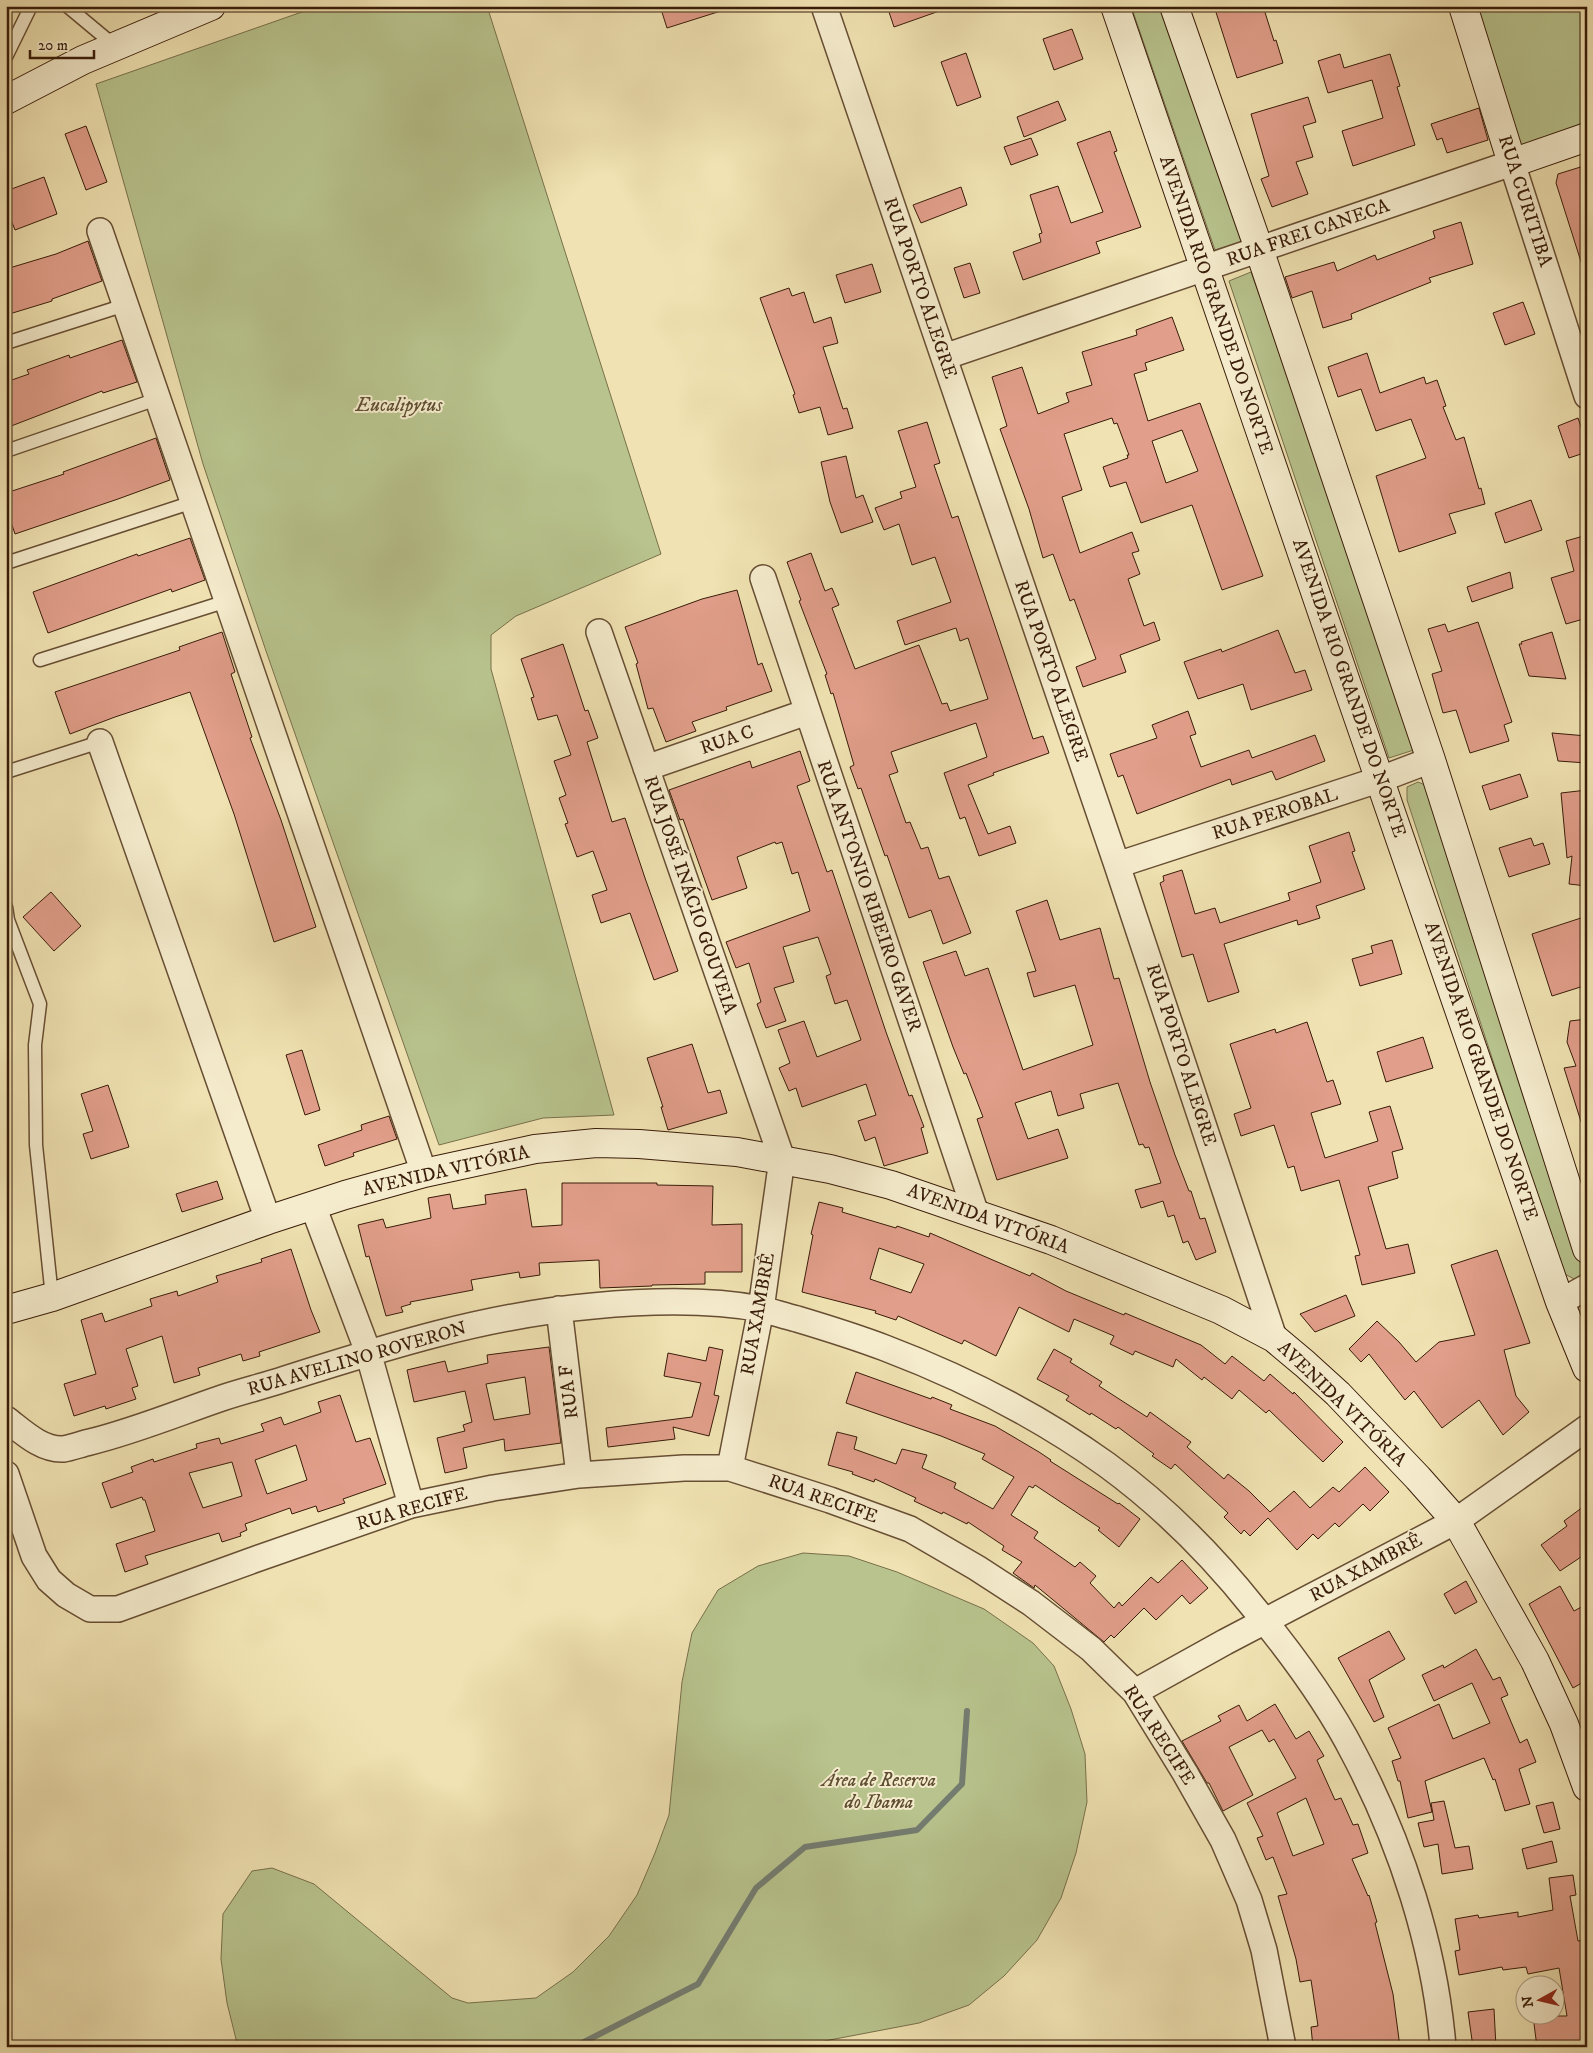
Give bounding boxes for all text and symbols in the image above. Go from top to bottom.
scale bar [30,28,94,60]
text: 20 m [38,36,68,55]
street label: RUA CURITIBA [1493,132,1557,270]
street label: AVENIDA RIO GRANDE DO NORTE [1154,153,1278,457]
street label: RUA PORTO ALEGRE [878,194,962,382]
street label: RUA FREI CANECA [1223,194,1393,272]
park label: Eucalipytus [355,394,443,418]
street label: AVENIDA RIO GRANDE DO NORTE [1287,536,1411,840]
street label: RUA PORTO ALEGRE [1009,577,1093,765]
street label: RUA C [697,720,757,760]
street label: RUA ANTONIO RIBEIRO GAVER [812,757,926,1035]
street label: RUA JOSÉ INÁCIO GOUVEIA [638,772,744,1018]
street label: RUA PEROBAL [1209,783,1341,845]
street label: AVENIDA RIO GRANDE DO NORTE [1419,919,1543,1223]
street label: RUA PORTO ALEGRE [1141,961,1221,1149]
street label: AVENIDA VITÓRIA [360,1138,533,1201]
street label: AVENIDA VITÓRIA [904,1177,1074,1259]
street label: RUA XAMBRÊ [735,1251,780,1377]
street label: RUA AVELINO ROVERON [245,1317,469,1401]
street label: AVENIDA VITÓRIA [1273,1335,1413,1472]
street label: RUA F [554,1363,584,1420]
street label: RUA RECIFE [765,1470,881,1528]
street label: RUA RECIFE [354,1482,470,1536]
street label: RUA XAMBRÊ [1305,1528,1426,1607]
street label: RUA RECIFE [1118,1681,1200,1789]
park label: Área de Reserva do Ibama [820,1769,936,1814]
north arrow [1516,1976,1566,2026]
text: N [1518,1994,1538,2009]

